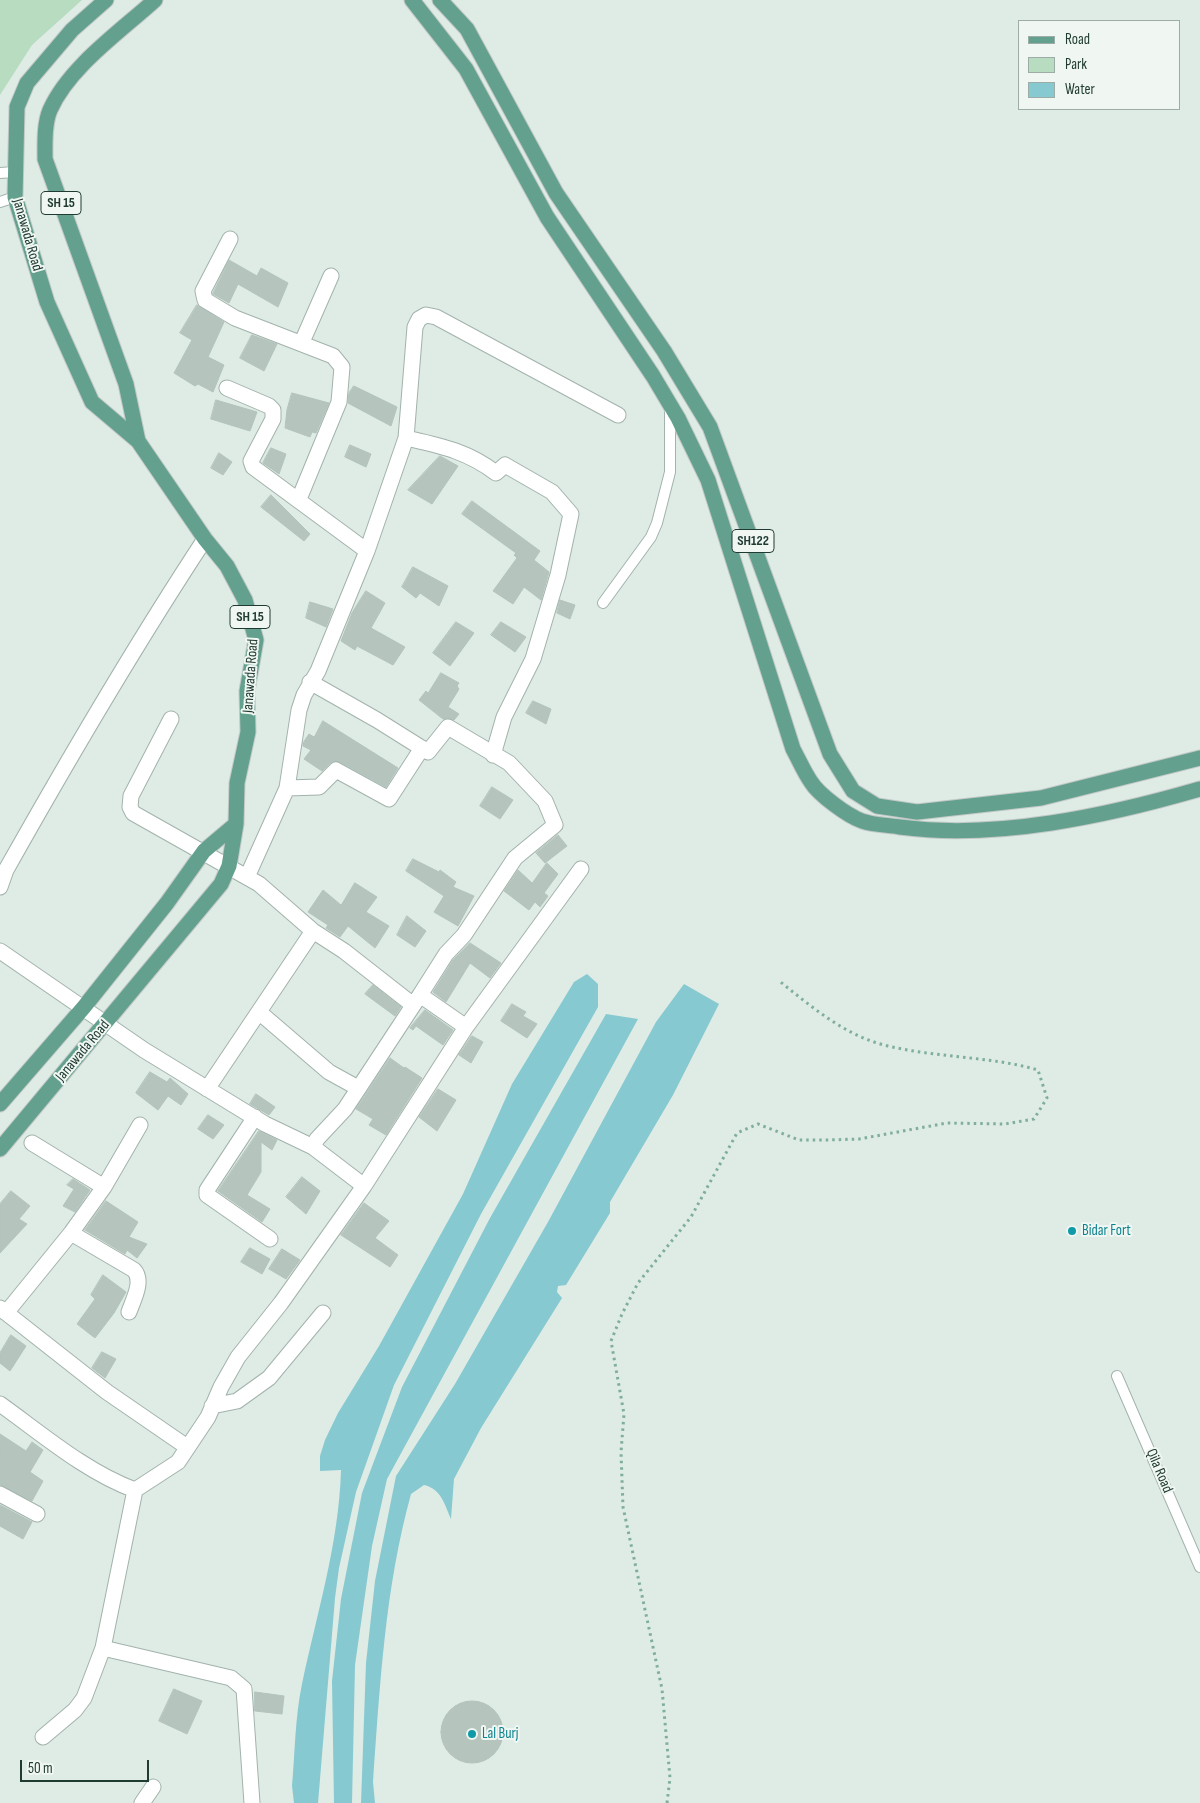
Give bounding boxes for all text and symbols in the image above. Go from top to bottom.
legend [1018,20,1180,110]
text: Road [1065,30,1090,49]
text: Park [1065,55,1087,74]
text: Water [1065,80,1095,99]
road number: SH 15 [41,192,81,214]
street label: Janawada Road [8,197,46,273]
road number: SH122 [732,530,774,552]
road number: SH 15 [230,606,270,628]
street label: Janawada Road [239,638,263,714]
street label: Janawada Road [52,1017,114,1085]
place label: Bidar Fort [1082,1222,1131,1240]
marker: Bidar Fort [1066,1225,1078,1237]
street label: Qila Road [1142,1446,1176,1496]
place label: Lal Burj [482,1725,518,1743]
marker: Lal Burj [466,1728,478,1740]
scale bar [22,1750,151,1782]
text: 50 m [28,1759,53,1778]

